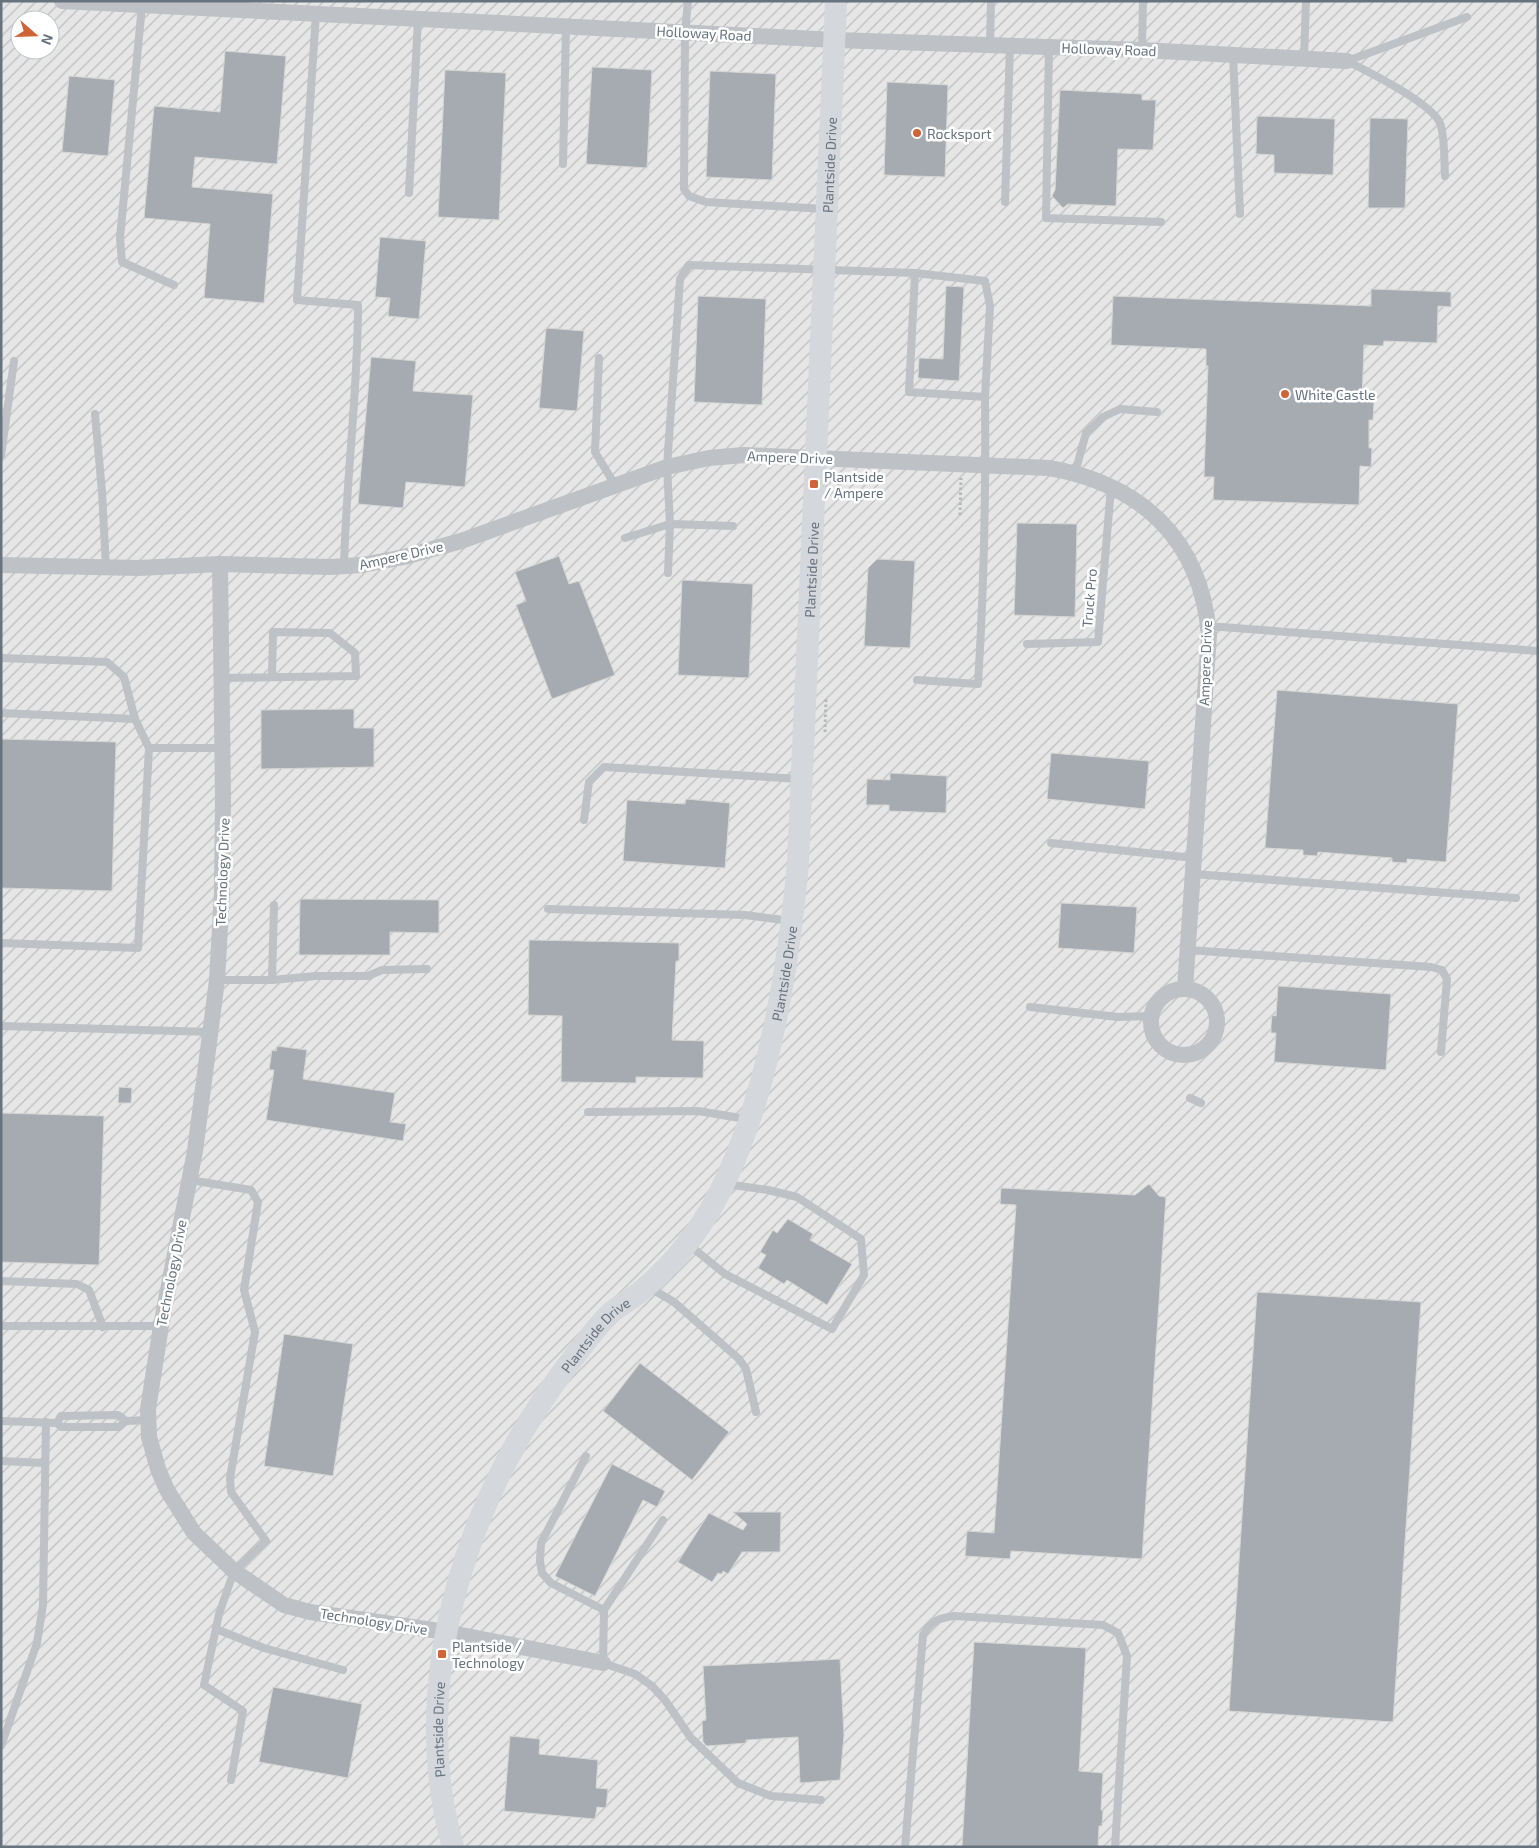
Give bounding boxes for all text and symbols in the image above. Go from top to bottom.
north arrow [10,10,60,60]
street label: Holloway Road [656,22,752,44]
text: N [38,32,57,47]
street label: Holloway Road [1061,39,1157,59]
street label: Plantside Drive [818,117,839,213]
place label: Rocksport [927,125,992,142]
marker: Rocksport [911,127,923,139]
place label: White Castle [1295,386,1376,403]
marker: White Castle [1279,388,1291,400]
street label: Ampere Drive [747,447,833,467]
place label: Plantside / Ampere [824,468,884,501]
marker: Plantside / Ampere [808,478,820,490]
street label: Plantside Drive [800,521,822,618]
street label: Ampere Drive [357,537,445,573]
street label: Truck Pro [1078,568,1100,628]
street label: Ampere Drive [1195,620,1215,706]
street label: Technology Drive [212,817,232,927]
street label: Plantside Drive [767,925,800,1022]
street label: Technology Drive [152,1218,190,1328]
street label: Plantside Drive [557,1293,633,1376]
street label: Technology Drive [319,1604,429,1638]
place label: Plantside / Technology [452,1638,525,1671]
marker: Plantside / Technology [436,1648,448,1660]
street label: Plantside Drive [428,1681,448,1778]

